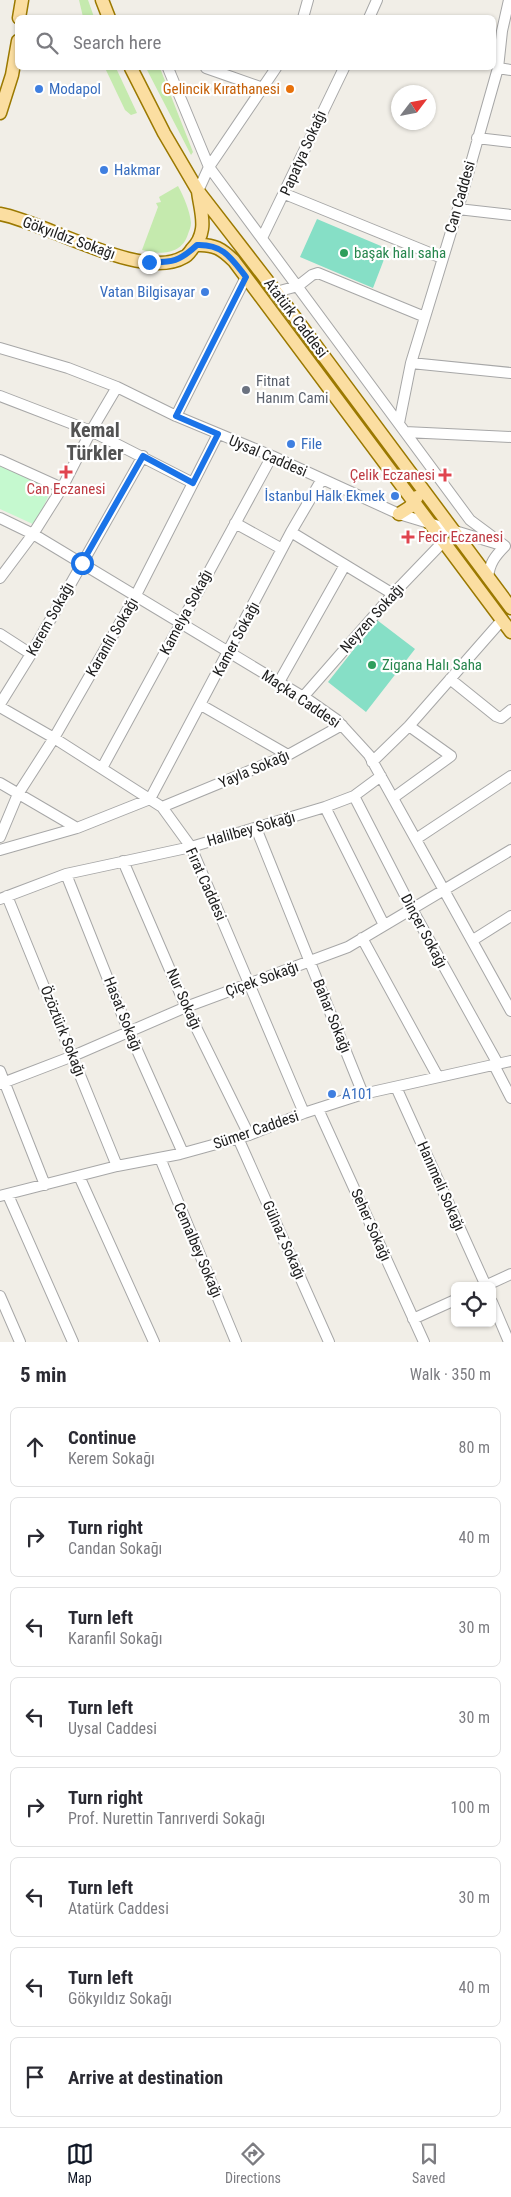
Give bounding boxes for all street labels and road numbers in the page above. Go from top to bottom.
street label: Papatya Sokağı [276,108,330,198]
street label: Can Caddesi [441,159,479,235]
street label: Gökyıldız Sokağı [20,213,118,263]
street label: Atatürk Caddesi [260,275,332,361]
street label: Uysal Caddesi [226,431,310,481]
street label: Kamelya Sokağı [156,566,216,658]
street label: Kerem Sokağı [22,579,78,659]
street label: Neyzen Sokağı [336,580,408,656]
street label: Karanfil Sokağı [82,594,142,680]
street label: Kamer Sokağı [209,599,263,679]
street label: Maçka Caddesi [258,666,344,732]
street label: Yayla Sokağı [216,746,292,792]
street label: Halilbey Sokağı [205,808,297,850]
street label: Fırat Caddesi [182,845,230,923]
street label: Dinçer Sokağı [397,891,451,971]
street label: Çiçek Sokağı [223,957,301,1001]
street label: Nur Sokağı [163,966,205,1032]
street label: Hasat Sokağı [100,974,146,1054]
street label: Bahar Sokağı [309,976,355,1056]
street label: Özöztürk Sokağı [37,983,89,1079]
street label: Sümer Caddesi [211,1107,301,1153]
street label: Hanımeli Sokağı [413,1138,469,1234]
street label: Seher Sokağı [347,1186,395,1264]
street label: Gülnaz Sokağı [259,1198,309,1282]
street label: Cemalbey Sokağı [170,1200,226,1300]

